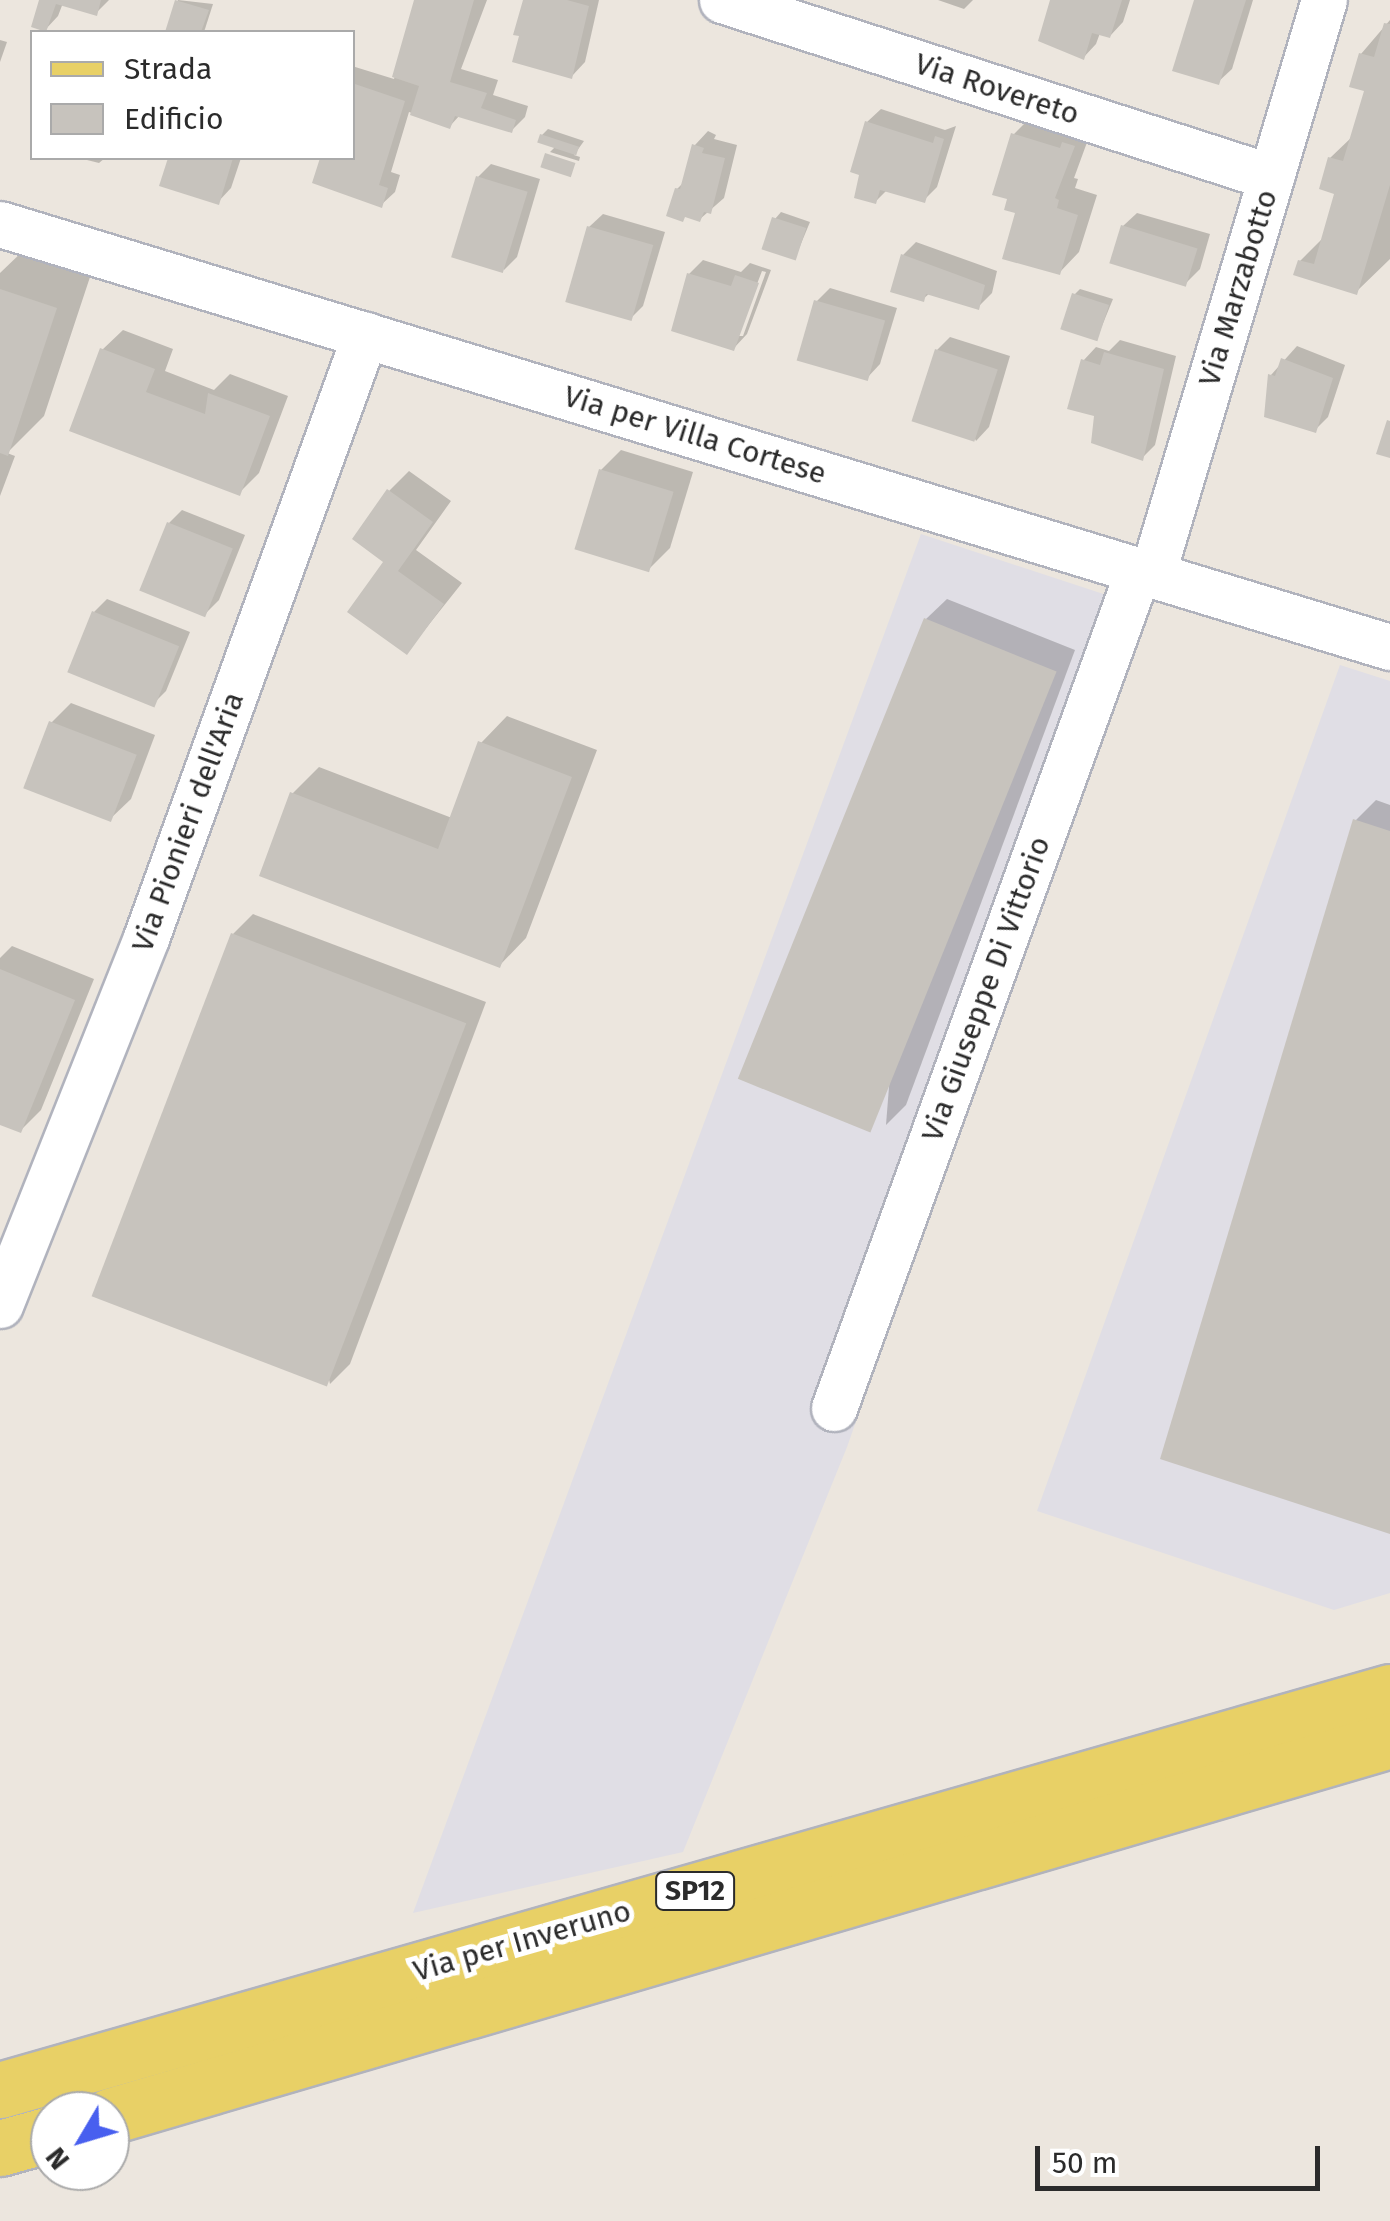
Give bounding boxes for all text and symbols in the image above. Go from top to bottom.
legend [30,30,355,160]
street label: Via Rovereto [910,46,1084,132]
text: Strada [124,51,212,87]
text: Edificio [124,101,223,137]
street label: Via Marzabotto [1191,185,1285,391]
street label: Via per Villa Cortese [560,378,830,492]
street label: Via Pionieri dell'Aria [124,687,252,957]
street label: Via Giuseppe Di Vittorio [914,832,1058,1146]
road number: SP12 [655,1868,735,1914]
street label: Via per Inveruno [409,1893,635,1989]
north arrow [30,2091,130,2191]
scale bar [1040,2126,1325,2188]
text: N [39,2141,76,2176]
text: 50 m [1052,2145,1117,2181]

